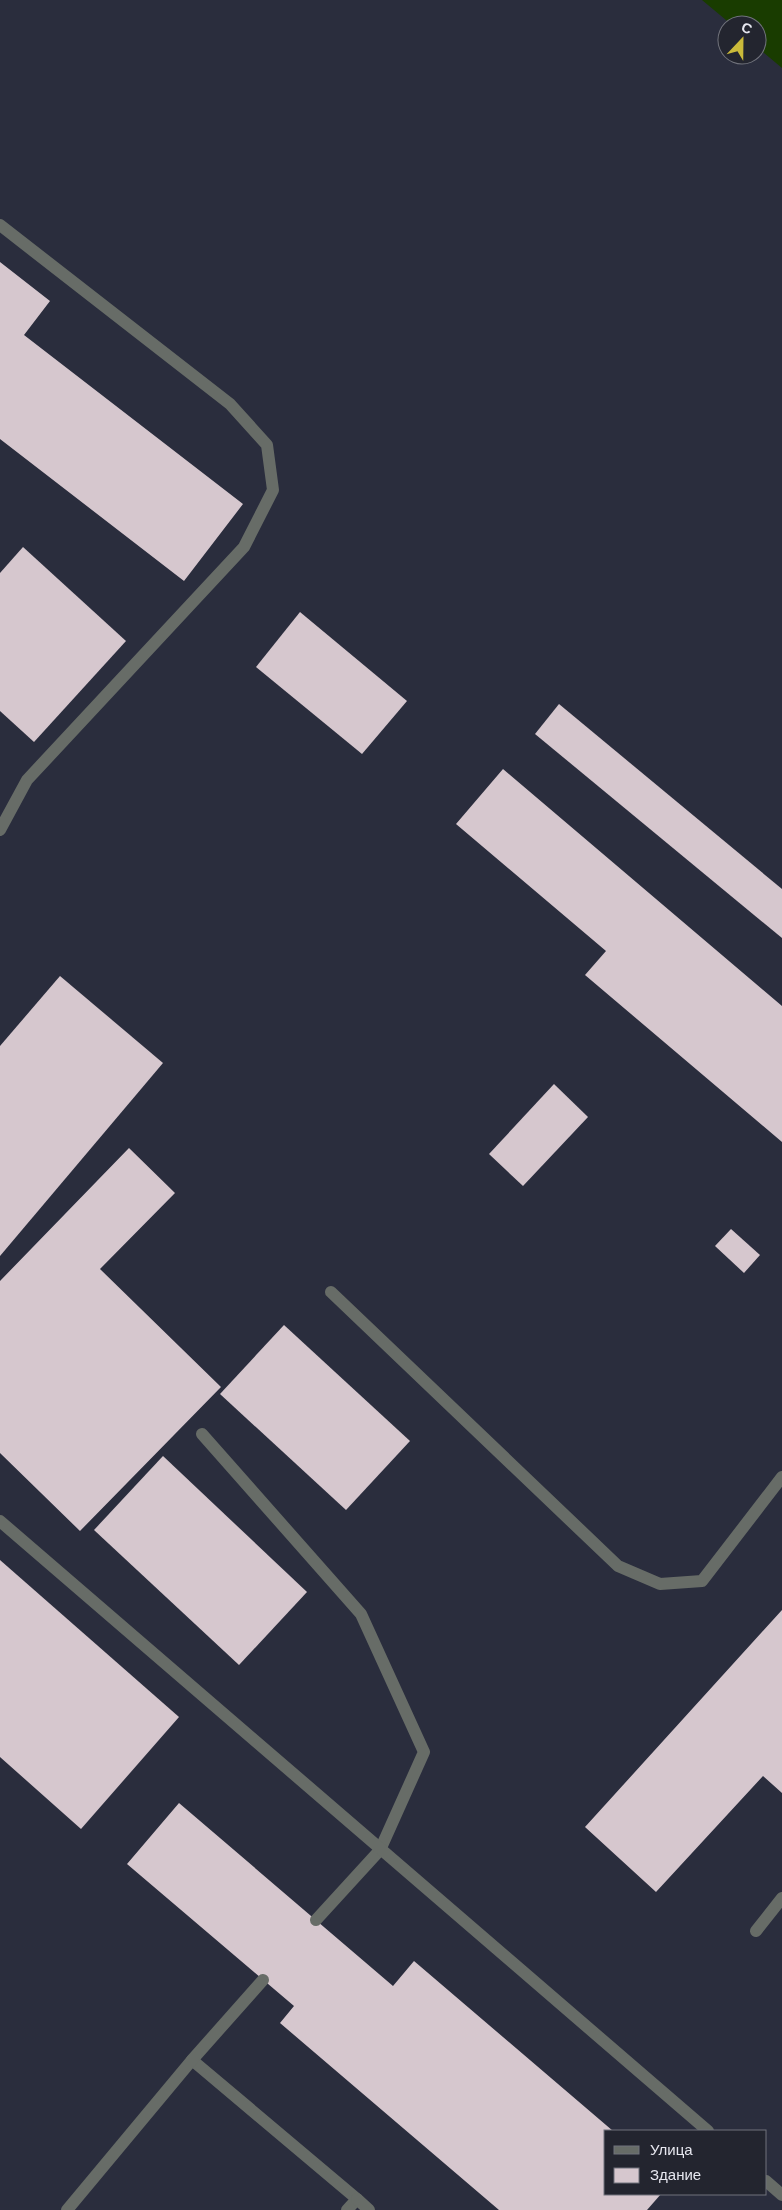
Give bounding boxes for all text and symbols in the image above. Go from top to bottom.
north arrow [717,15,767,65]
text: С [739,19,755,37]
legend [604,2130,767,2195]
text: Улица [650,2141,693,2158]
text: Здание [650,2166,701,2183]

